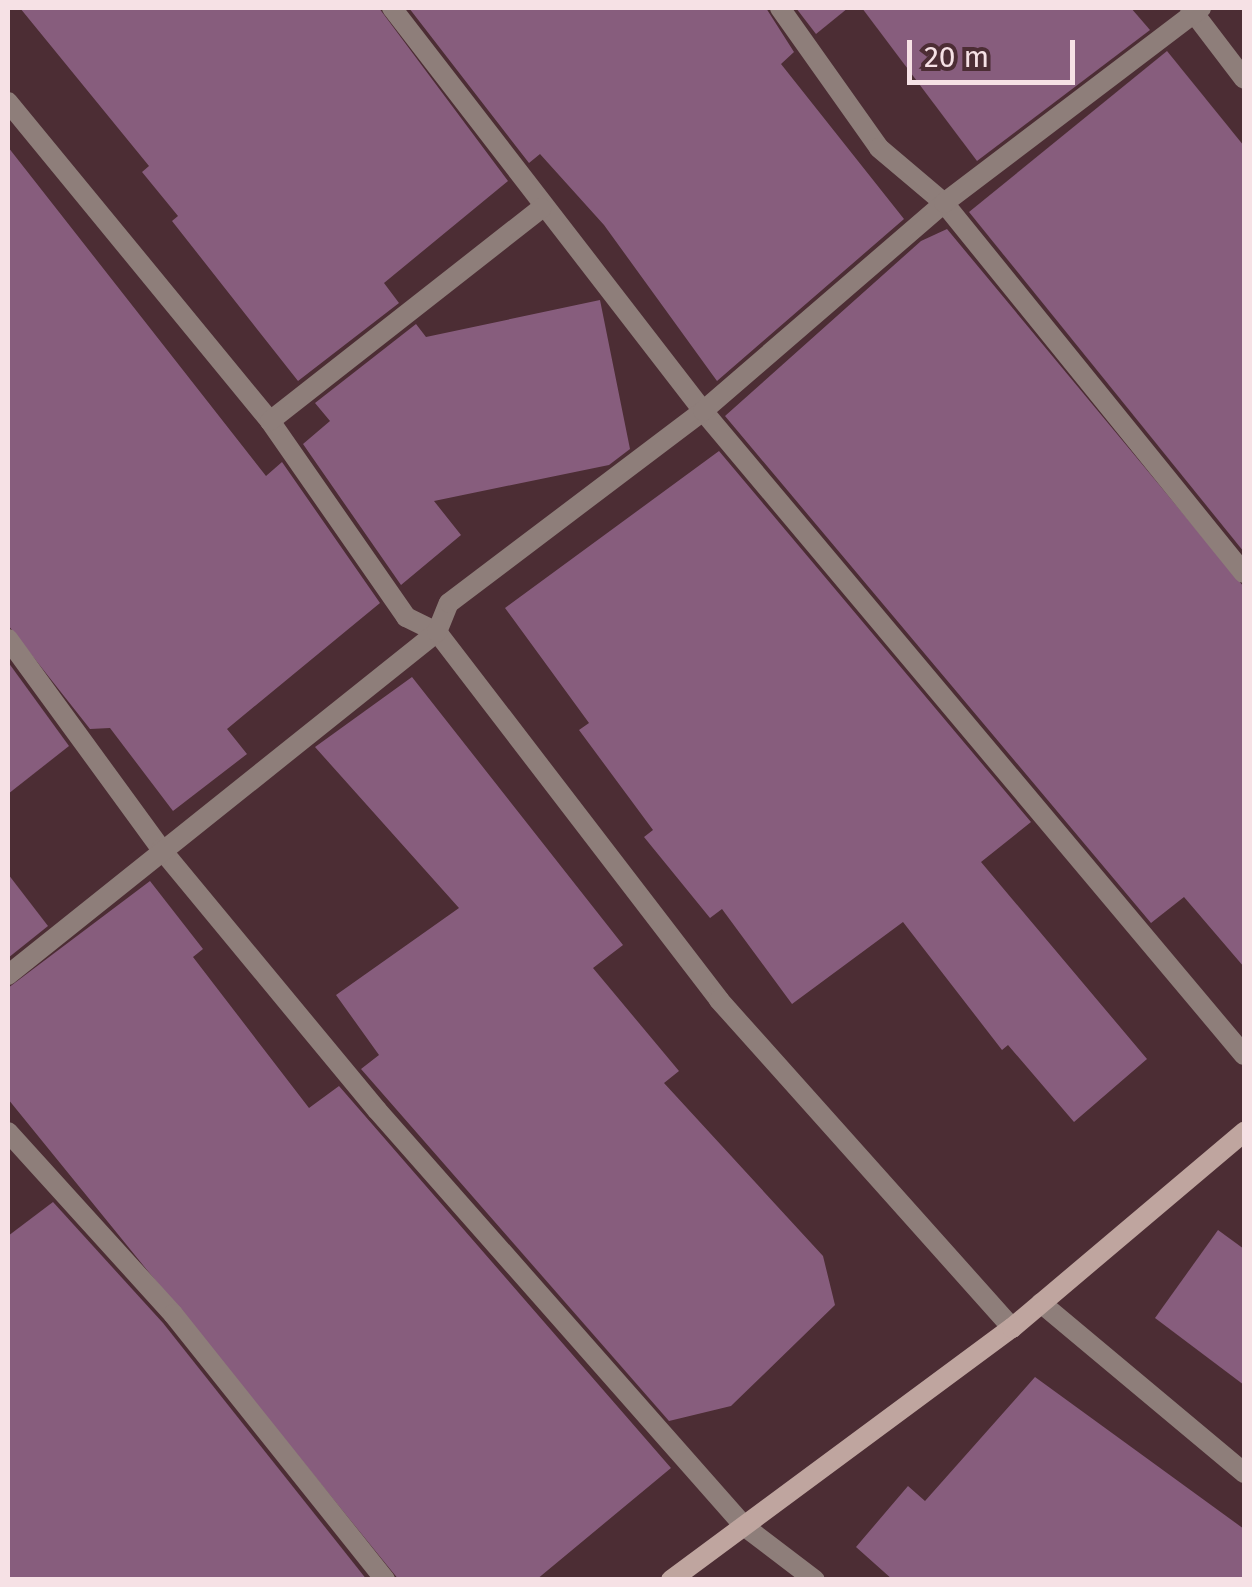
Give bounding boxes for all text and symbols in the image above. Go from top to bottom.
scale bar [912,20,1080,82]
text: 20 m [924,39,989,75]

